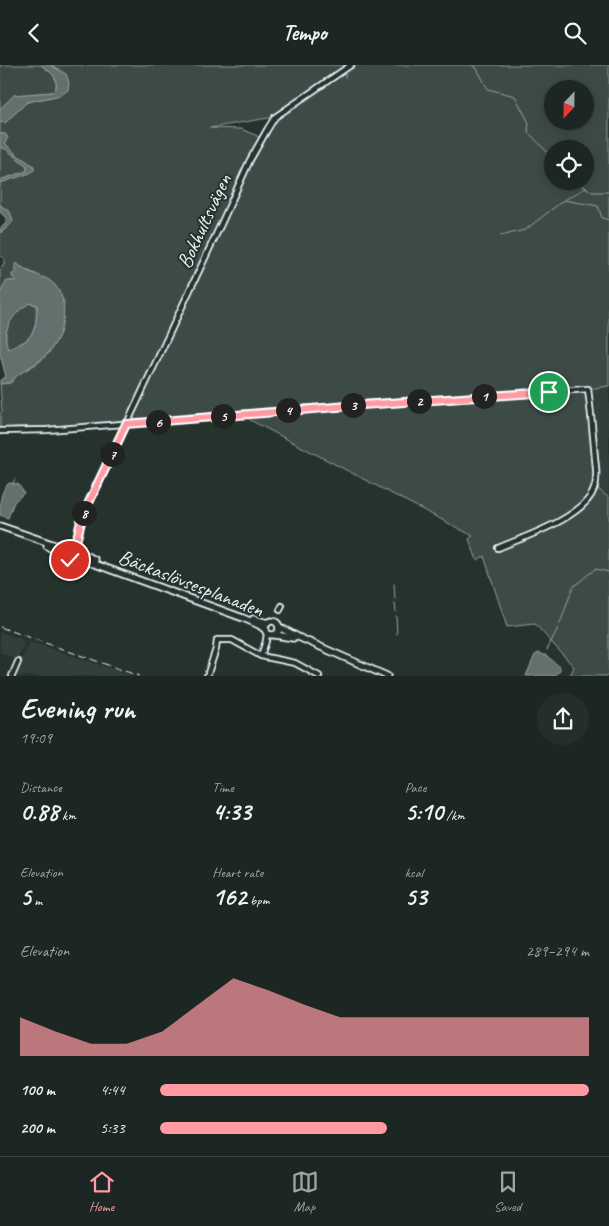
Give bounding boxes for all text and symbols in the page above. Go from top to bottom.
icon: back [20,19,48,47]
text: Tempo [282,19,327,47]
icon: search [561,19,589,47]
north arrow [544,80,594,130]
map controls [544,80,594,190]
button: locate [544,140,594,190]
street label: Bokhultsvägen [171,169,237,272]
pin [528,371,570,413]
icon: arrive [535,378,563,406]
pin: 1 [472,383,496,409]
text: 1 [481,388,488,405]
pin: 2 [406,389,432,413]
pin: 3 [340,393,366,417]
text: 2 [416,393,423,410]
pin: 4 [276,397,300,423]
text: 3 [350,397,357,414]
text: 4 [285,402,292,419]
pin: 5 [210,403,236,429]
text: 5 [220,408,227,425]
pin: 6 [146,409,170,435]
text: 6 [155,414,162,431]
pin: 7 [100,441,124,467]
text: 7 [109,446,116,463]
pin: 8 [72,501,96,525]
text: 8 [81,505,88,522]
pin [49,539,91,581]
street label: Bäckaslövsesplanaden [115,543,268,623]
icon: check [56,546,84,574]
text: Evening run [20,691,135,726]
button: share [537,693,589,745]
text: 19:09 [20,728,52,748]
text: Distance [20,779,62,796]
text: Time [212,779,234,796]
text: Pace [405,779,426,796]
text: 0.88 [20,796,59,828]
text: 4:33 [212,796,251,828]
text: 5:10 [405,796,443,828]
text: km [59,807,76,824]
text: /km [443,807,465,824]
text: Elevation [20,864,63,881]
text: Heart rate [212,864,263,881]
text: kcal [405,864,423,881]
text: 5 [20,881,31,913]
text: 162 [212,881,247,913]
text: 53 [405,881,427,913]
text: m [31,892,42,909]
text: bpm [247,892,269,909]
text: Elevation [20,941,69,961]
text: 289–294 m [526,941,589,961]
text: 100 m [20,1080,55,1100]
text: 4:44 [100,1080,125,1100]
text: 200 m [20,1118,55,1138]
text: 5:33 [100,1118,125,1138]
tab: Home [88,1168,116,1215]
tab: Map [291,1168,319,1215]
tab: Saved [494,1168,522,1215]

